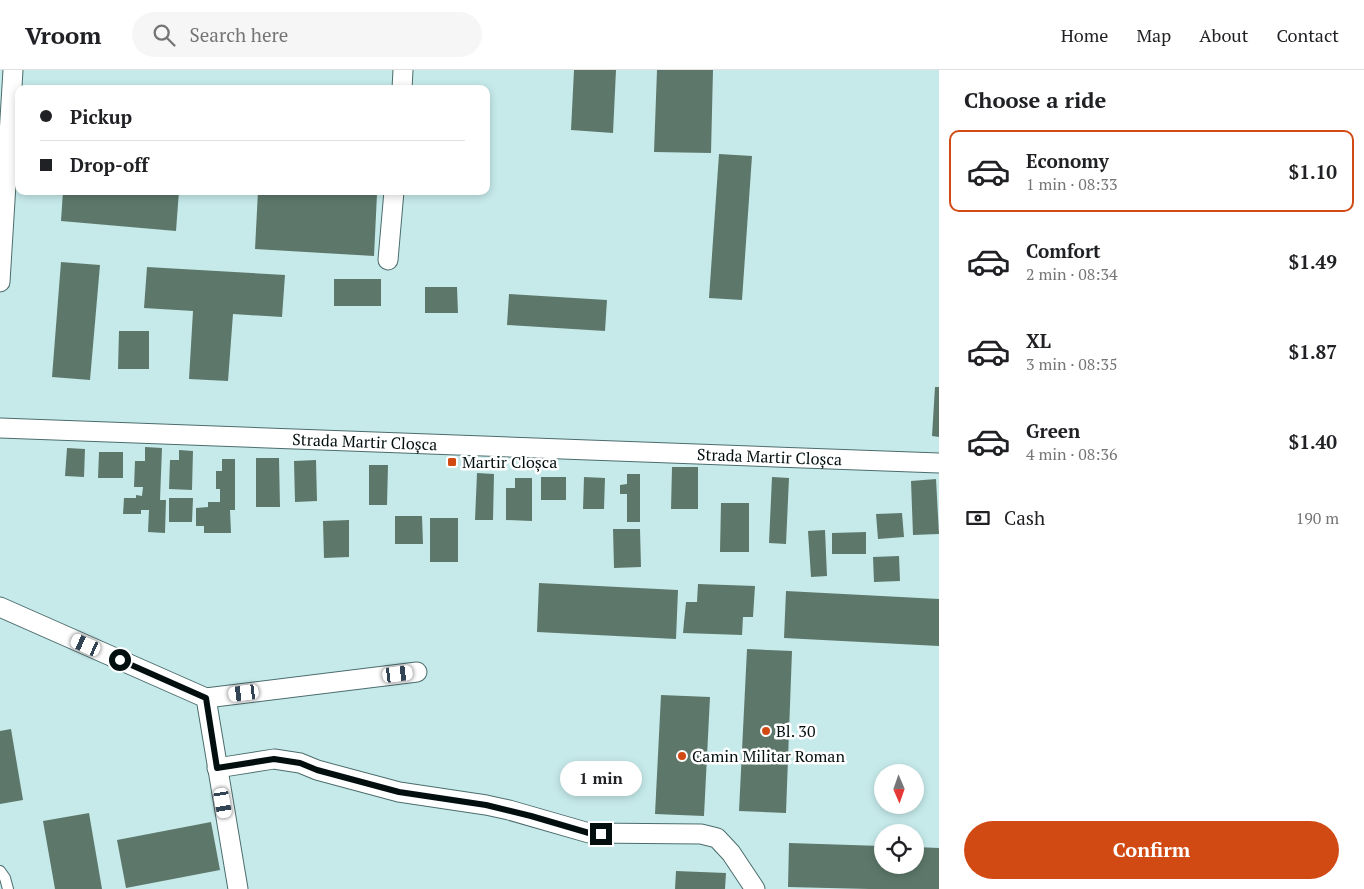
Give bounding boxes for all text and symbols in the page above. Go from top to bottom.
search box [132,12,482,57]
text: Vroom [25,19,102,51]
icon: search [150,21,178,49]
text: Search here [190,22,288,47]
text: Home [1061,23,1108,47]
text: Map [1136,23,1171,47]
text: About [1199,23,1248,47]
text: Contact [1276,23,1339,47]
text: Choose a ride [964,85,1106,114]
text: Pickup [70,104,132,129]
text: Economy [1026,148,1109,173]
icon: car [966,149,1011,194]
text: Drop-off [70,152,148,177]
text: $1.10 [1288,159,1337,184]
text: 1 min · 08:33 [1026,173,1118,195]
text: Comfort [1026,238,1101,263]
icon: car [966,239,1011,284]
text: $1.49 [1288,249,1337,274]
text: 2 min · 08:34 [1026,263,1118,285]
text: XL [1026,328,1051,353]
icon: car [966,329,1011,374]
text: $1.87 [1288,339,1337,364]
text: 3 min · 08:35 [1026,353,1118,375]
text: Green [1026,418,1080,443]
icon: car [966,419,1011,464]
street label: Strada Martir Cloșca [292,428,438,455]
text: $1.40 [1288,429,1337,454]
street label: Strada Martir Cloșca [697,443,842,470]
text: 4 min · 08:36 [1026,443,1118,465]
place label: Martir Cloșca [462,451,557,473]
marker: Martir Cloșca [446,456,458,468]
icon: cash [964,504,992,532]
text: Cash [1004,505,1045,530]
text: 190 m [1296,507,1339,529]
car [69,632,102,658]
route start [109,649,131,671]
car [382,665,413,683]
car [228,684,259,702]
place label: Bl. 30 [776,720,815,742]
marker: Bl. 30 [760,725,772,737]
place label: Camin Militar Roman [692,745,845,767]
marker: Camin Militar Roman [676,750,688,762]
callout: 1 min [560,762,642,796]
north arrow [874,764,924,814]
map controls [874,764,924,874]
text: 1 min [579,767,623,789]
car [213,787,232,819]
button: Confirm [964,821,1339,879]
route end [590,823,612,845]
button: locate [874,824,924,874]

